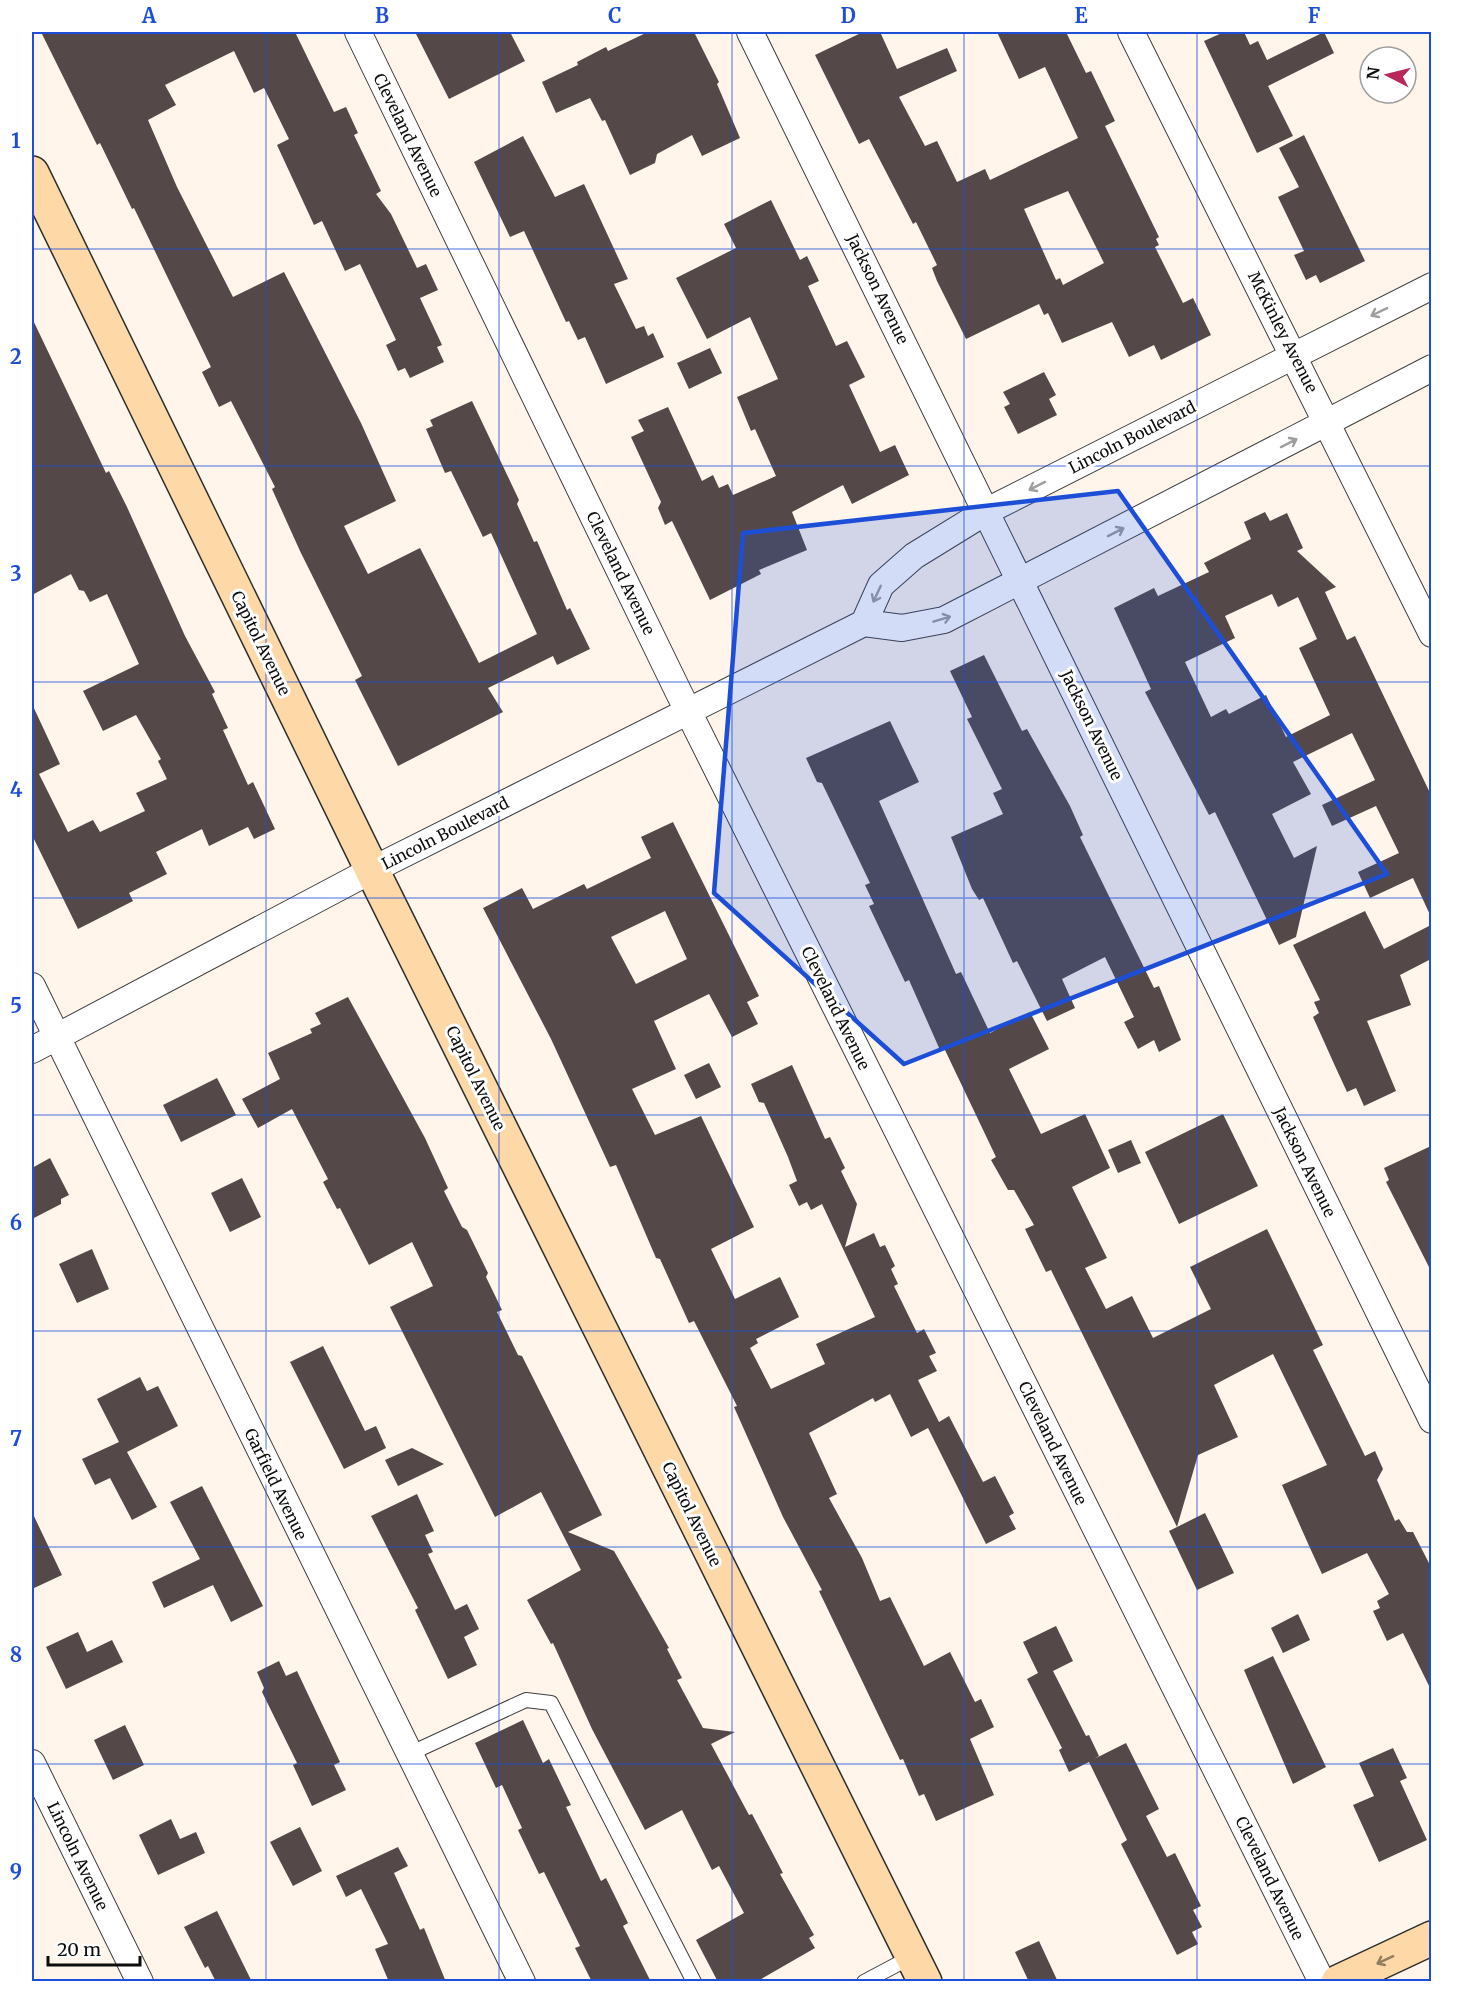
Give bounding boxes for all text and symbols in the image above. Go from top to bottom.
text: A [141,3,157,28]
text: B [375,3,389,28]
text: C [608,3,622,28]
text: D [840,3,856,28]
text: E [1074,3,1088,28]
text: F [1308,3,1321,28]
north arrow [1358,45,1418,105]
text: N [1362,65,1384,81]
street label: Cleveland Avenue [369,70,447,200]
text: 1 [11,128,21,153]
street label: Jackson Avenue [842,230,913,347]
street label: McKinley Avenue [1244,268,1322,396]
one-way arrow [1371,306,1388,318]
text: 2 [10,344,22,369]
street label: Lincoln Boulevard [1065,396,1199,478]
one-way arrow [1280,437,1298,448]
one-way arrow [1028,481,1046,492]
street label: Cleveland Avenue [582,508,660,638]
one-way arrow [1107,526,1125,538]
text: 3 [10,561,22,586]
one-way arrow [871,584,883,602]
street label: Capitol Avenue [227,587,295,699]
one-way arrow [932,613,951,624]
street label: Jackson Avenue [1056,666,1127,783]
text: 4 [10,777,23,802]
street label: Lincoln Boulevard [378,792,512,874]
street label: Cleveland Avenue [797,943,875,1073]
text: 5 [10,993,22,1018]
street label: Capitol Avenue [442,1022,510,1134]
street label: Jackson Avenue [1269,1103,1340,1220]
text: 6 [10,1210,22,1235]
street label: Cleveland Avenue [1014,1378,1092,1508]
street label: Garfield Avenue [240,1425,312,1543]
text: 7 [10,1426,22,1451]
street label: Capitol Avenue [658,1458,726,1570]
text: 8 [10,1642,22,1667]
street label: Lincoln Avenue [43,1798,113,1914]
street label: Cleveland Avenue [1231,1813,1309,1943]
text: 9 [10,1859,22,1884]
scale bar [48,1929,140,1967]
text: 20 m [57,1938,101,1961]
one-way arrow [1376,1955,1394,1966]

